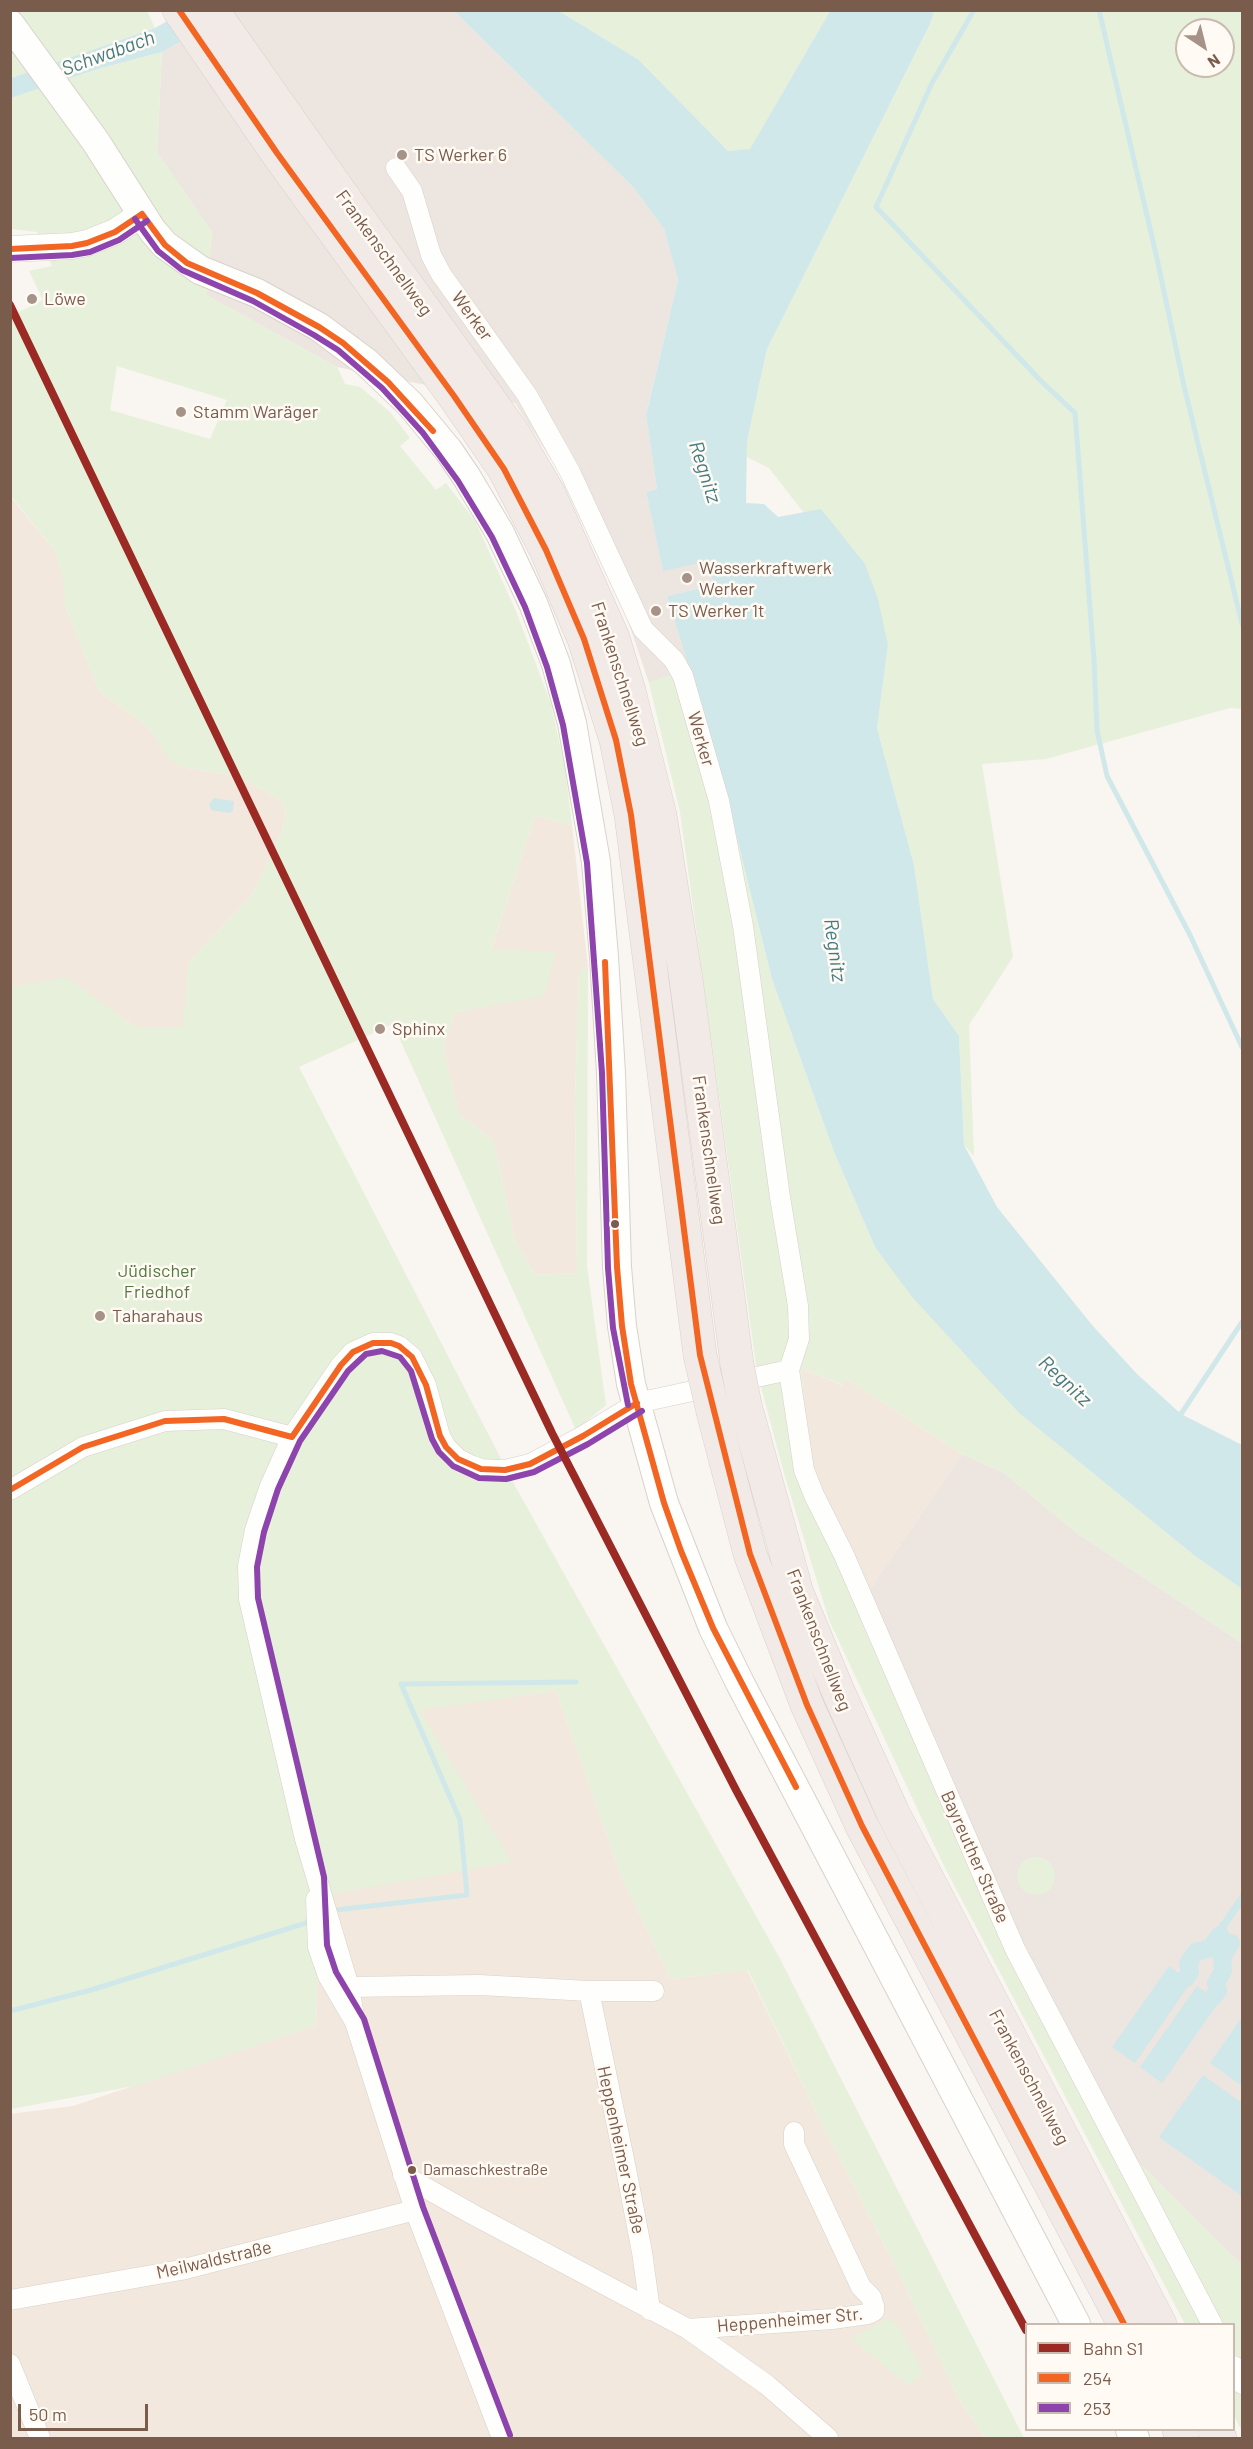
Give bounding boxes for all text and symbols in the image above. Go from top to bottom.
north arrow [1175,18,1235,78]
water label: Schwabach [58,25,158,81]
text: N [1205,51,1224,72]
place label: TS Werker 6 [414,144,507,166]
marker: TS Werker 6 [395,148,409,162]
street label: Frankenschnellweg [331,186,437,320]
street label: Werker [447,287,497,345]
place label: Löwe [44,288,86,310]
marker: Löwe [25,292,39,306]
place label: Stamm Waräger [193,401,318,423]
marker: Stamm Waräger [174,405,188,419]
water label: Regnitz [684,438,726,506]
place label: Wasserkraftwerk Werker [699,557,832,600]
marker: Wasserkraftwerk Werker [680,571,694,585]
street label: Frankenschnellweg [586,599,654,749]
place label: TS Werker 1t [668,600,765,622]
marker: TS Werker 1t [649,604,663,618]
street label: Werker [683,709,719,769]
water label: Regnitz [819,917,851,983]
place label: Sphinx [392,1018,445,1040]
marker: Sphinx [373,1022,387,1036]
street label: Frankenschnellweg [688,1074,730,1226]
unlabelled marker [609,1218,621,1230]
park label: Jüdischer Friedhof [118,1260,196,1302]
place label: Taharahaus [112,1305,203,1327]
marker: Taharahaus [93,1309,107,1323]
water label: Regnitz [1034,1351,1096,1411]
street label: Frankenschnellweg [782,1566,856,1714]
street label: Bayreuther Straße [936,1787,1014,1927]
street label: Frankenschnellweg [984,2006,1074,2148]
street label: Heppenheimer Straße [593,2064,649,2236]
place label: Damaschkestraße [423,2160,548,2180]
marker: Damaschkestraße [406,2164,418,2176]
street label: Meilwaldstraße [154,2236,274,2284]
street label: Heppenheimer Str. [716,2303,864,2337]
legend [1025,2323,1235,2431]
text: Bahn S1 [1083,2337,1143,2359]
text: 254 [1083,2367,1112,2389]
scale bar [21,2392,152,2430]
text: 253 [1083,2397,1111,2419]
text: 50 m [29,2403,67,2425]

